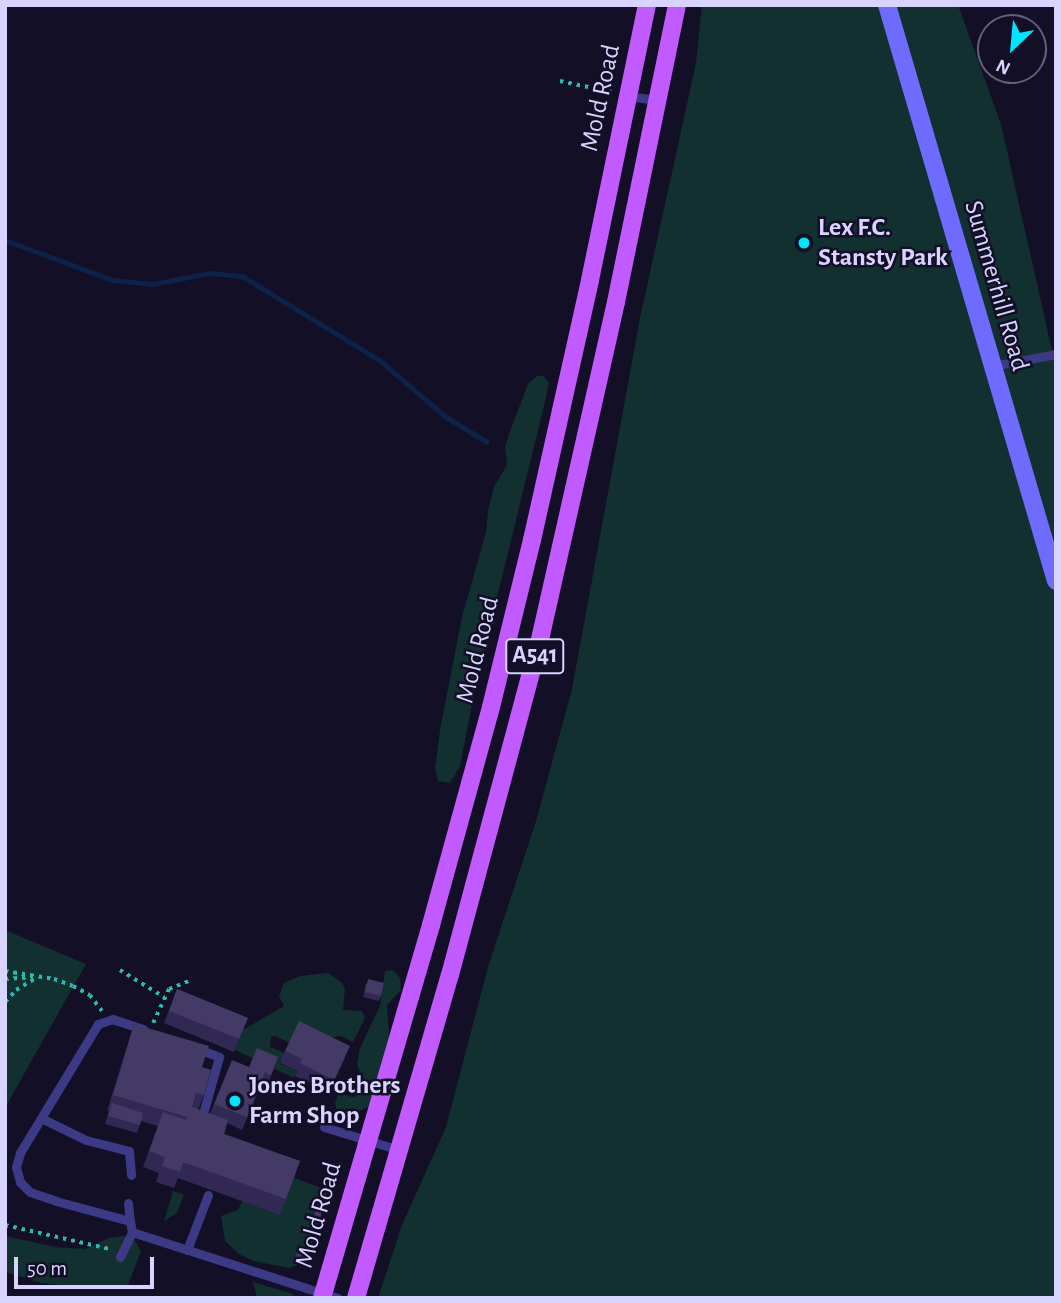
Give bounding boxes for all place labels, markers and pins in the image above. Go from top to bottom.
place label: Lex F.C. Stansty Park [818,212,948,274]
marker: Lex F.C. Stansty Park [796,235,812,251]
place label: Jones Brothers Farm Shop [249,1070,401,1132]
marker: Jones Brothers Farm Shop [227,1093,243,1109]

